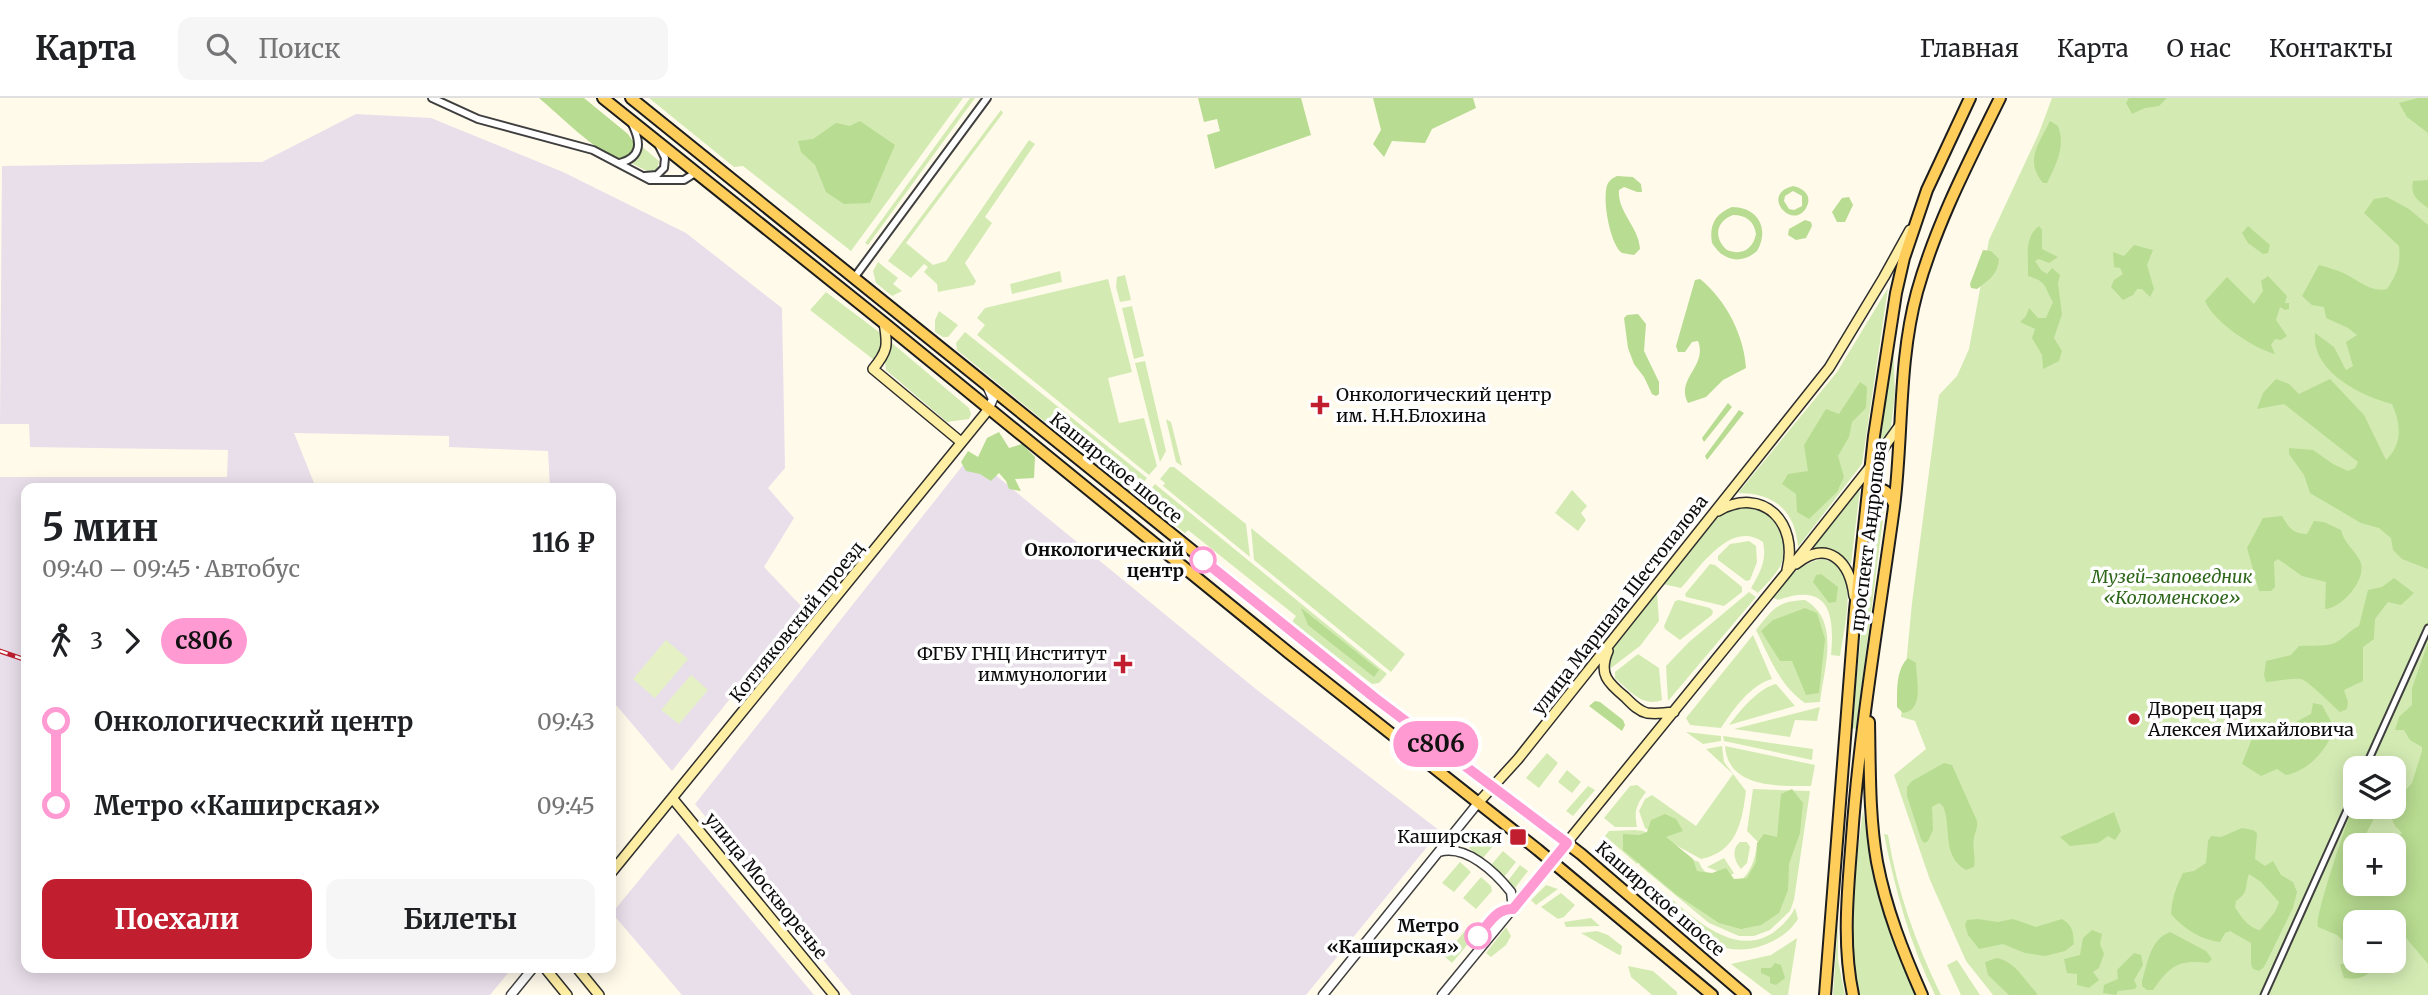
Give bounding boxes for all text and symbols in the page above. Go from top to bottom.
search box [178,17,668,80]
text: Карта [35,28,136,69]
icon: search [202,29,240,67]
text: Поиск [258,32,341,65]
text: Главная [1920,33,2019,64]
text: Карта [2057,33,2129,64]
text: О нас [2167,33,2231,64]
text: Контакты [2269,33,2393,64]
place label: Онкологический центр им. Н.Н.Блохина [1336,383,1551,427]
marker: Онкологический центр им. Н.Н.Блохина [1310,395,1330,415]
street label: Каширское шоссе [1045,407,1187,528]
street label: проспект Андропова [1845,439,1892,633]
street label: улица Маршала Шестопалова [1527,490,1713,719]
text: 5 мин [42,504,159,551]
text: 116 ₽ [532,526,595,559]
street label: Котляковский проезд [725,536,869,707]
place label: Онкологический центр [1025,538,1184,582]
marker: Онкологический центр [1190,547,1216,573]
text: 09:40 – 09:45 · Автобус [42,554,300,583]
park label: Музей-заповедник «Коломенское» [2091,565,2252,609]
icon: walk [42,622,80,660]
icon: forward [113,622,151,660]
text: с806 [175,625,233,656]
text: 3 [90,626,103,655]
place label: ФГБУ ГНЦ Институт иммунологии [917,642,1107,686]
marker: ФГБУ ГНЦ Институт иммунологии [1113,654,1133,674]
place label: Дворец царя Алексея Михайловича [2147,697,2354,741]
text: Онкологический центр [94,705,413,738]
text: 09:43 [537,707,595,736]
marker: Дворец царя Алексея Михайловича [2126,711,2142,727]
line badge: с806 [1387,721,1485,767]
text: с806 [1407,728,1465,759]
map controls [2343,756,2406,973]
button: layers [2343,756,2406,819]
text: Метро «Каширская» [94,789,381,822]
text: 09:45 [537,791,595,820]
street label: улица Москворечье [700,808,833,964]
place label: Каширская [1397,825,1502,848]
marker: Каширская [1508,827,1528,847]
button: + [2343,833,2406,896]
street label: Каширское шоссе [1591,836,1730,961]
button: Поехали [42,879,312,959]
button: Билеты [326,879,595,959]
button: − [2343,910,2406,973]
place label: Метро «Каширская» [1327,914,1459,958]
marker: Метро «Каширская» [1465,923,1491,949]

